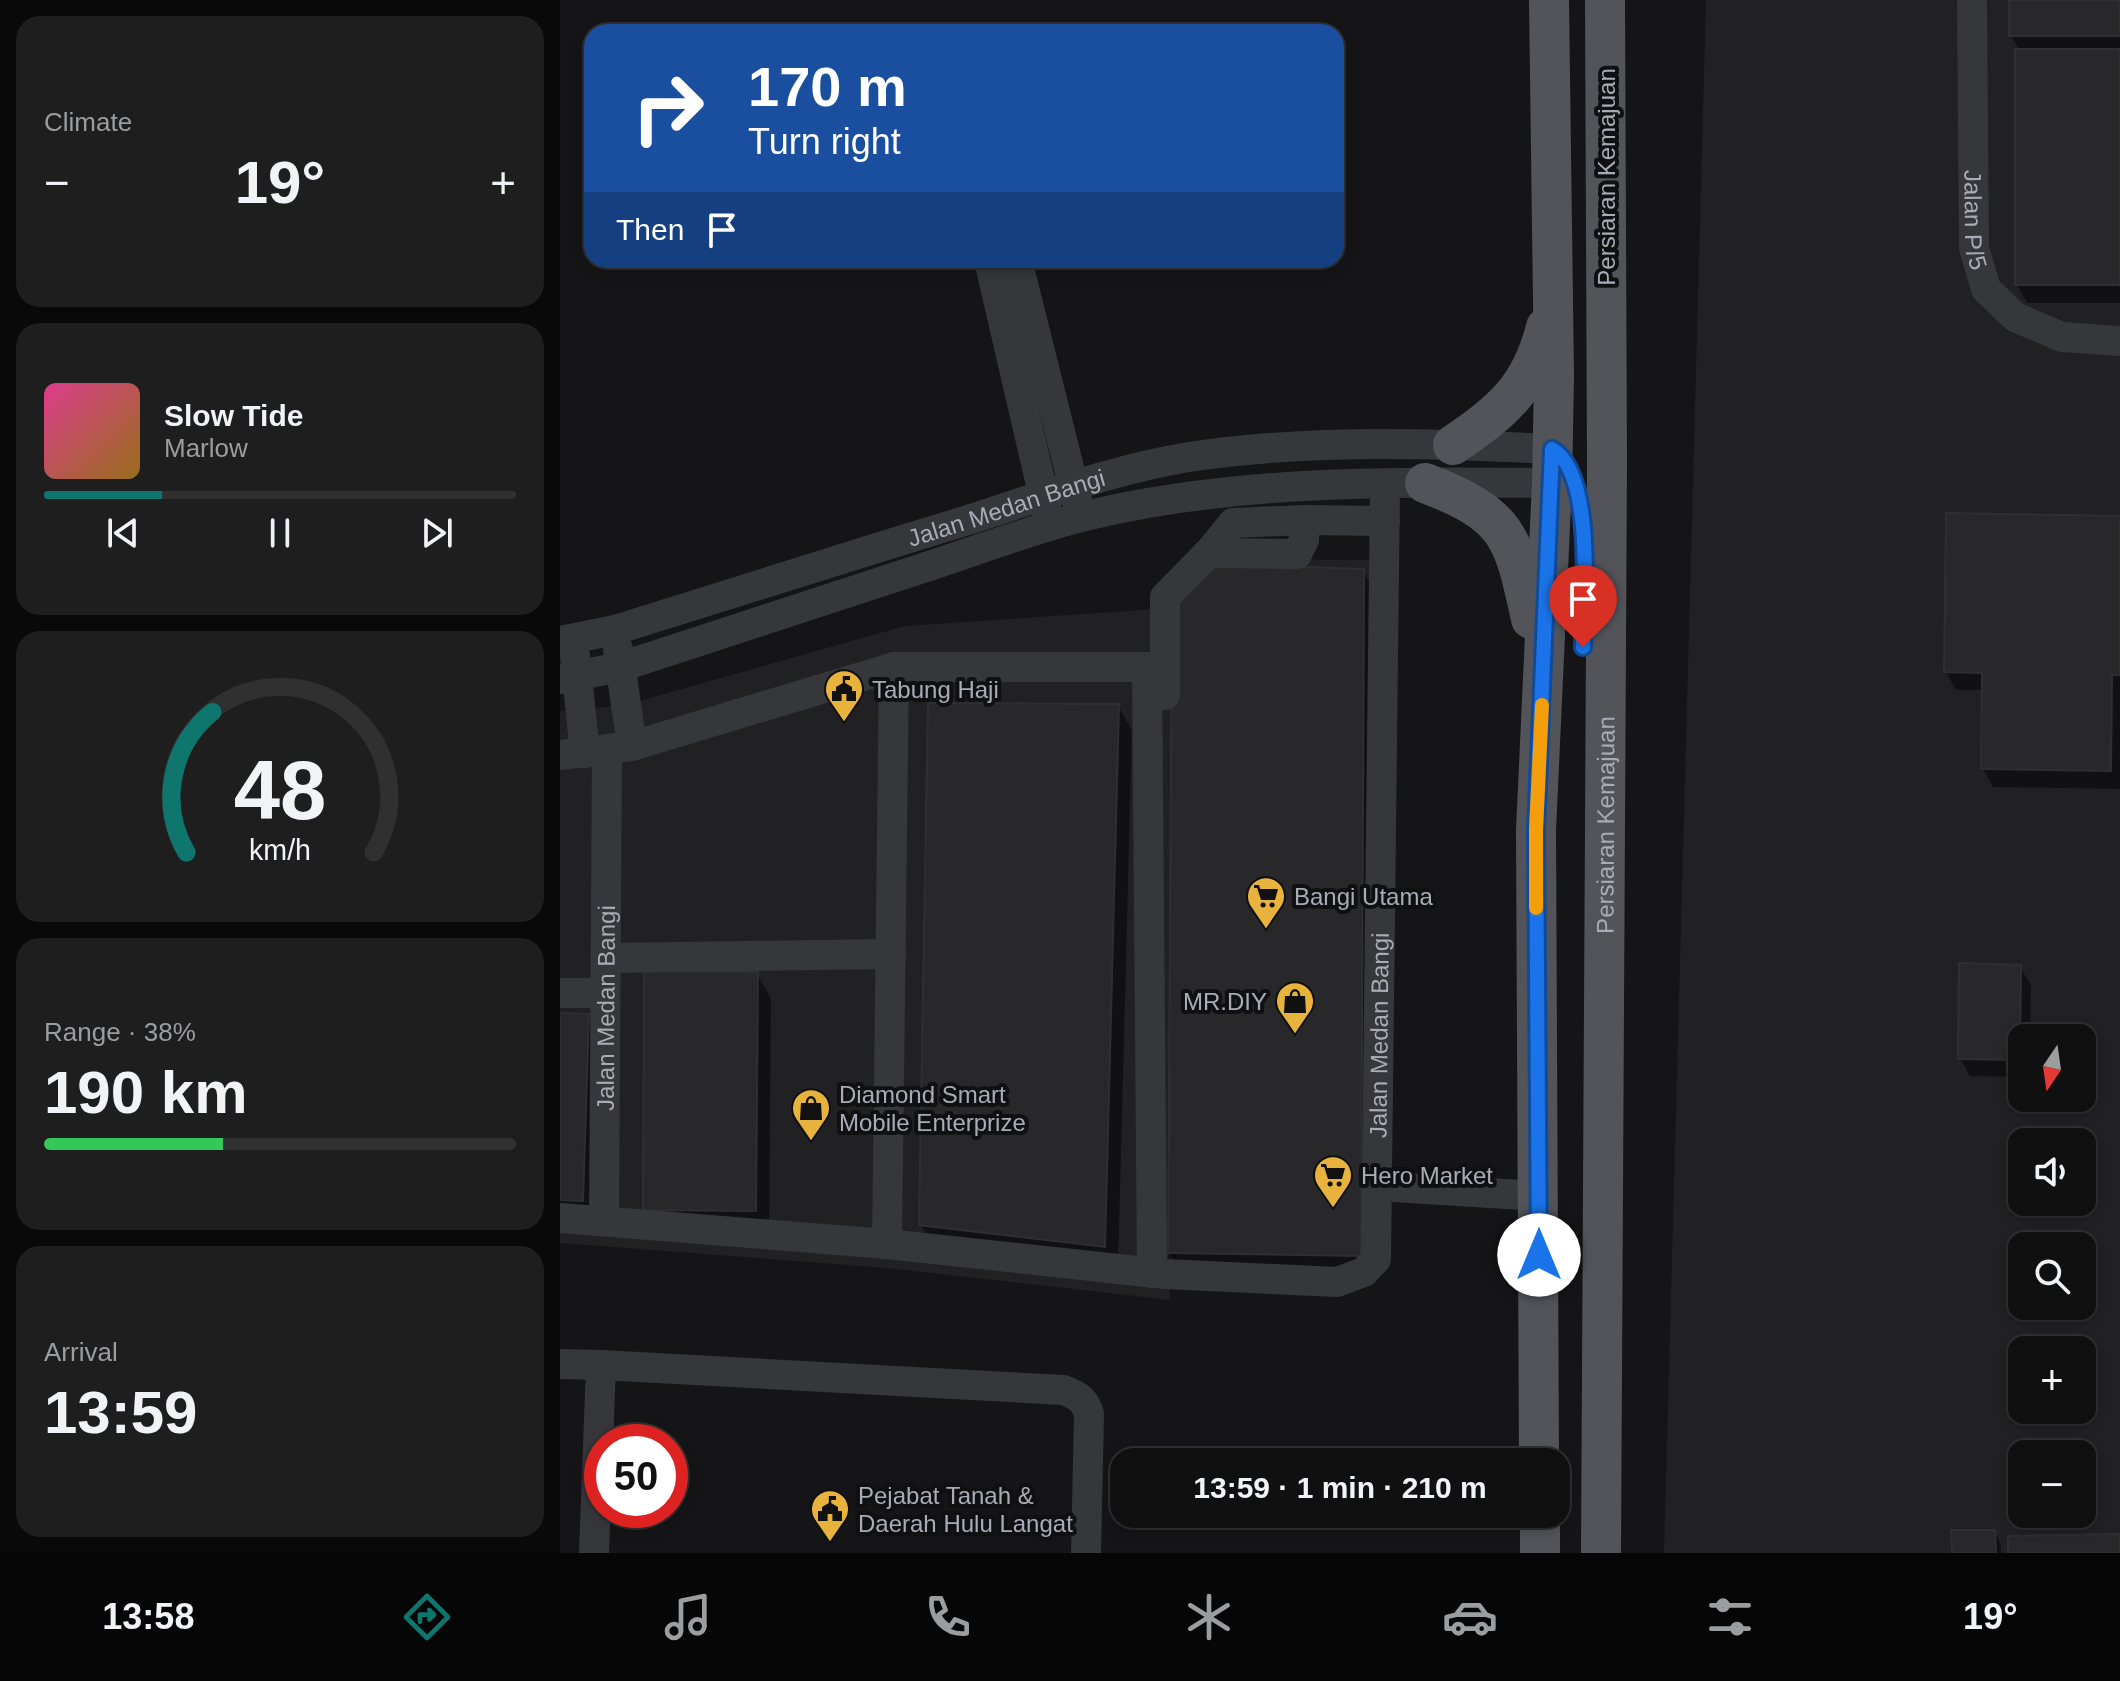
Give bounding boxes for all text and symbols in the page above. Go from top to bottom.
text: 170 m [748,55,907,118]
icon: right [616,56,720,160]
street label: Persiaran Kemajuan [1593,68,1620,286]
text: Climate [44,107,132,137]
text: Turn right [748,121,901,162]
text: 19° [235,149,325,216]
text: − [44,158,70,207]
text: + [490,158,516,207]
street label: Jalan P/5 [1960,170,1993,273]
icon: arrive [700,208,744,252]
text: Then [616,213,684,246]
text: Slow Tide [164,399,303,432]
text: Marlow [164,433,248,463]
street label: Jalan Medan Bangi [904,463,1108,551]
icon: previous [101,511,145,555]
icon: pause [258,511,302,555]
icon: next [415,511,459,555]
pin [1549,565,1617,647]
icon: arrive [1561,577,1605,621]
public building icon: Tabung Haji [823,668,865,723]
place label: Tabung Haji [872,676,999,703]
street label: Persiaran Kemajuan [1591,716,1619,934]
text: 48 [234,743,326,836]
text: km/h [249,834,311,866]
supermarket icon: Bangi Utama [1245,875,1287,930]
place label: Bangi Utama [1294,883,1433,910]
street label: Jalan Medan Bangi [591,905,620,1111]
street label: Jalan Medan Bangi [1364,932,1393,1138]
shop icon: MR.DIY [1274,980,1316,1035]
place label: MR.DIY [1183,988,1267,1015]
text: Range · 38% [44,1017,196,1047]
north arrow [2008,1024,2096,1112]
map controls [2008,1024,2096,1528]
text: 190 km [44,1059,248,1126]
place label: Diamond Smart Mobile Enterprize [839,1081,1026,1136]
shop icon: Diamond Smart Mobile Enterprize [790,1087,832,1142]
button: sound [2008,1128,2096,1216]
supermarket icon: Hero Market [1312,1154,1354,1209]
place label: Hero Market [1361,1162,1493,1189]
position arrow [1497,1213,1581,1297]
button: search [2008,1232,2096,1320]
button: + [2008,1336,2096,1424]
text: Arrival [44,1337,118,1367]
text: 13:59 [44,1379,197,1446]
speed limit sign: 50 [584,1424,688,1528]
button: − [2008,1440,2096,1528]
text: 13:59 · 1 min · 210 m [1193,1471,1487,1504]
place label: Pejabat Tanah & Daerah Hulu Langat [858,1482,1073,1537]
public building icon: Pejabat Tanah & Daerah Hulu Langat [809,1488,851,1543]
icon: directions [399,1589,455,1645]
icon: music [660,1589,716,1645]
icon: phone [920,1589,976,1645]
icon: climate [1181,1589,1237,1645]
icon: car [1442,1589,1498,1645]
icon: filters [1702,1589,1758,1645]
text: 13:58 [102,1596,194,1637]
text: 19° [1963,1596,2018,1637]

